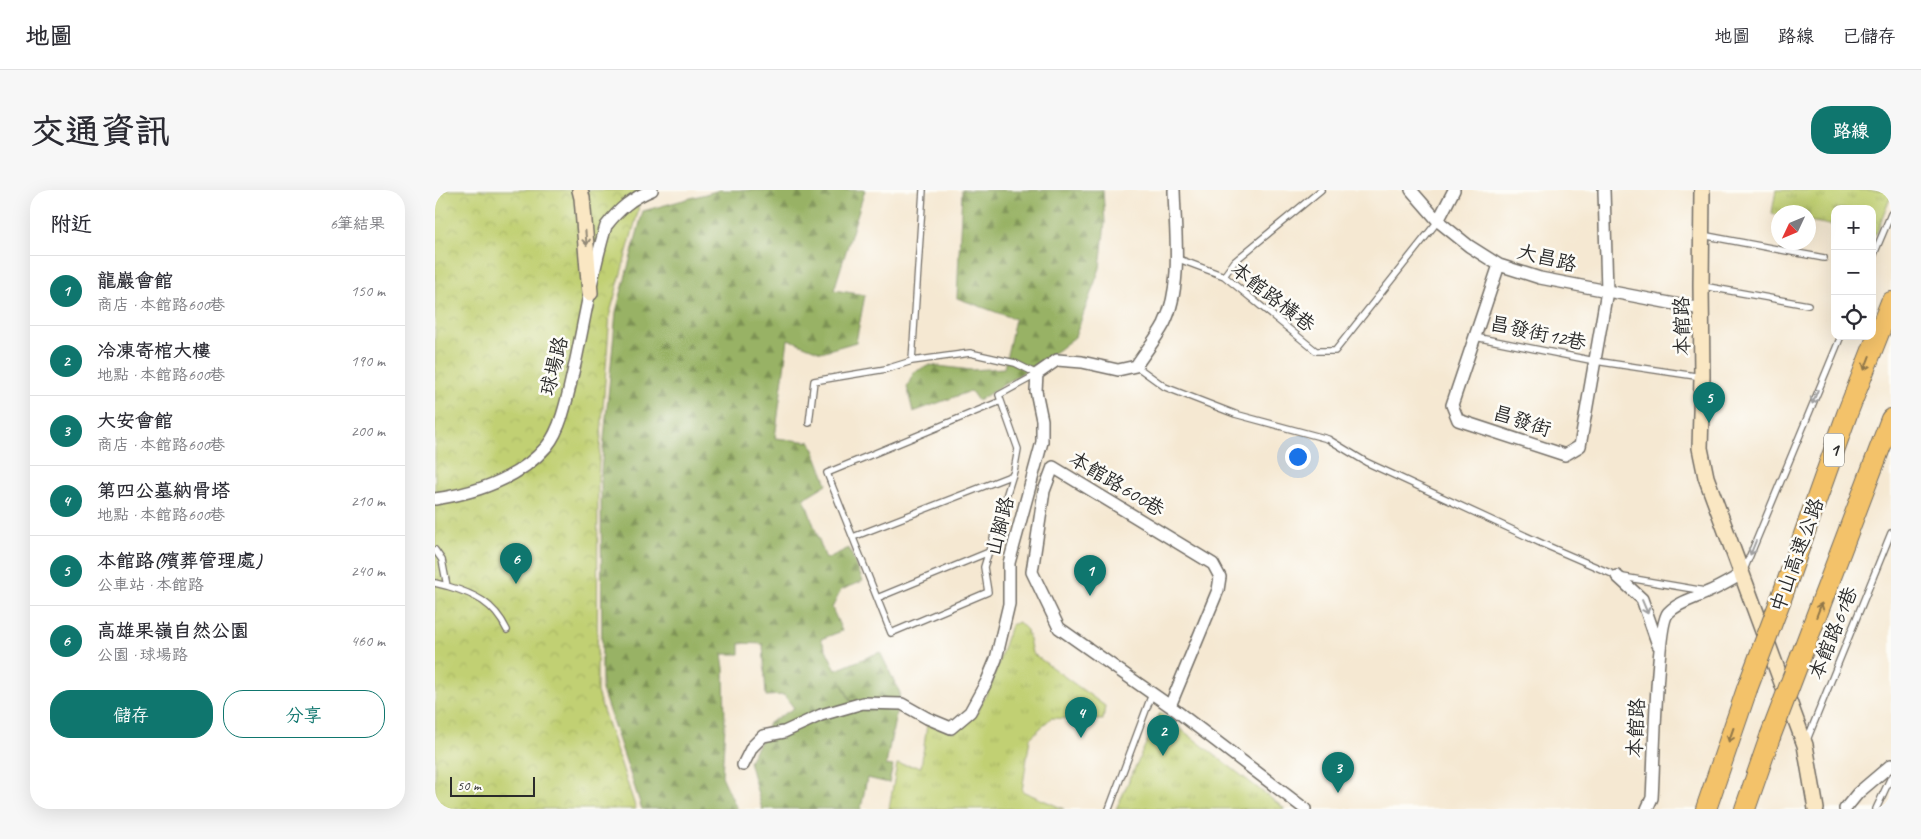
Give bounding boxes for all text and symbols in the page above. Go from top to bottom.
text: 地圖 [25,21,73,51]
text: 地圖 [1714,25,1750,47]
text: 路線 [1778,25,1814,47]
text: 已儲存 [1842,25,1896,47]
button: 路線 [1811,106,1891,154]
text: 交通資訊 [30,109,170,154]
north arrow [1771,205,1816,250]
map controls [1831,205,1876,340]
button: + [1831,205,1876,250]
text: 附近 [50,211,92,237]
text: 6筆結果 [330,214,385,234]
one-way arrow [581,230,590,246]
street label: 大昌路 [1515,239,1580,278]
button: − [1831,250,1876,295]
street label: 本館路橫巷 [1226,256,1321,338]
text: 龍巖會館 [97,269,173,293]
text: 1 [62,281,70,301]
text: 150 m [351,281,385,301]
text: 商店 · 本館路600巷 [97,295,225,315]
street label: 本館路 [1669,295,1695,356]
button: locate [1831,295,1876,340]
street label: 昌發街12巷 [1487,311,1590,356]
street label: 球場路 [535,333,574,398]
text: 冷凍寄棺大樓 [97,339,211,363]
text: 2 [62,351,70,371]
text: 190 m [351,351,385,371]
one-way arrow [1862,355,1871,370]
text: 地點 · 本館路600巷 [97,365,225,385]
pin: 5 [1693,382,1725,423]
one-way arrow [1810,390,1819,405]
street label: 昌發街 [1490,400,1554,442]
text: 大安會館 [97,409,173,433]
text: 3 [62,421,70,441]
text: 200 m [351,421,385,441]
road number: 1 [1824,434,1844,466]
text: 商店 · 本館路600巷 [97,435,225,455]
your location [1285,444,1311,470]
street label: 本館路600巷 [1065,446,1170,523]
text: 第四公墓納骨塔 [97,479,230,503]
text: 4 [62,491,70,511]
text: 210 m [351,491,385,511]
street label: 山腳路 [981,493,1020,558]
street label: 中山高速公路 [1765,493,1830,616]
text: 地點 · 本館路600巷 [97,505,225,525]
one-way arrow [1748,540,1758,555]
pin: 6 [500,543,532,584]
text: 本館路(殯葬管理處) [97,549,262,573]
pin: 1 [1074,555,1106,596]
text: 5 [63,561,69,581]
text: 240 m [351,561,385,581]
text: 公車站 · 本館路 [97,575,204,595]
street label: 本館路61巷 [1803,582,1863,683]
one-way arrow [1642,600,1651,615]
one-way arrow [1814,603,1824,618]
text: 高雄果嶺自然公園 [97,619,249,643]
text: 6 [62,631,70,651]
text: 460 m [351,631,385,651]
text: 公園 · 球場路 [97,645,188,665]
button: 儲存 [50,690,213,738]
button: 分享 [223,690,385,738]
street label: 本館路 [1622,696,1650,759]
pin: 4 [1065,697,1097,738]
pin: 2 [1147,715,1179,756]
one-way arrow [1726,727,1736,743]
pin: 3 [1322,752,1354,793]
scale bar [450,774,535,797]
text: 50 m [457,777,481,794]

